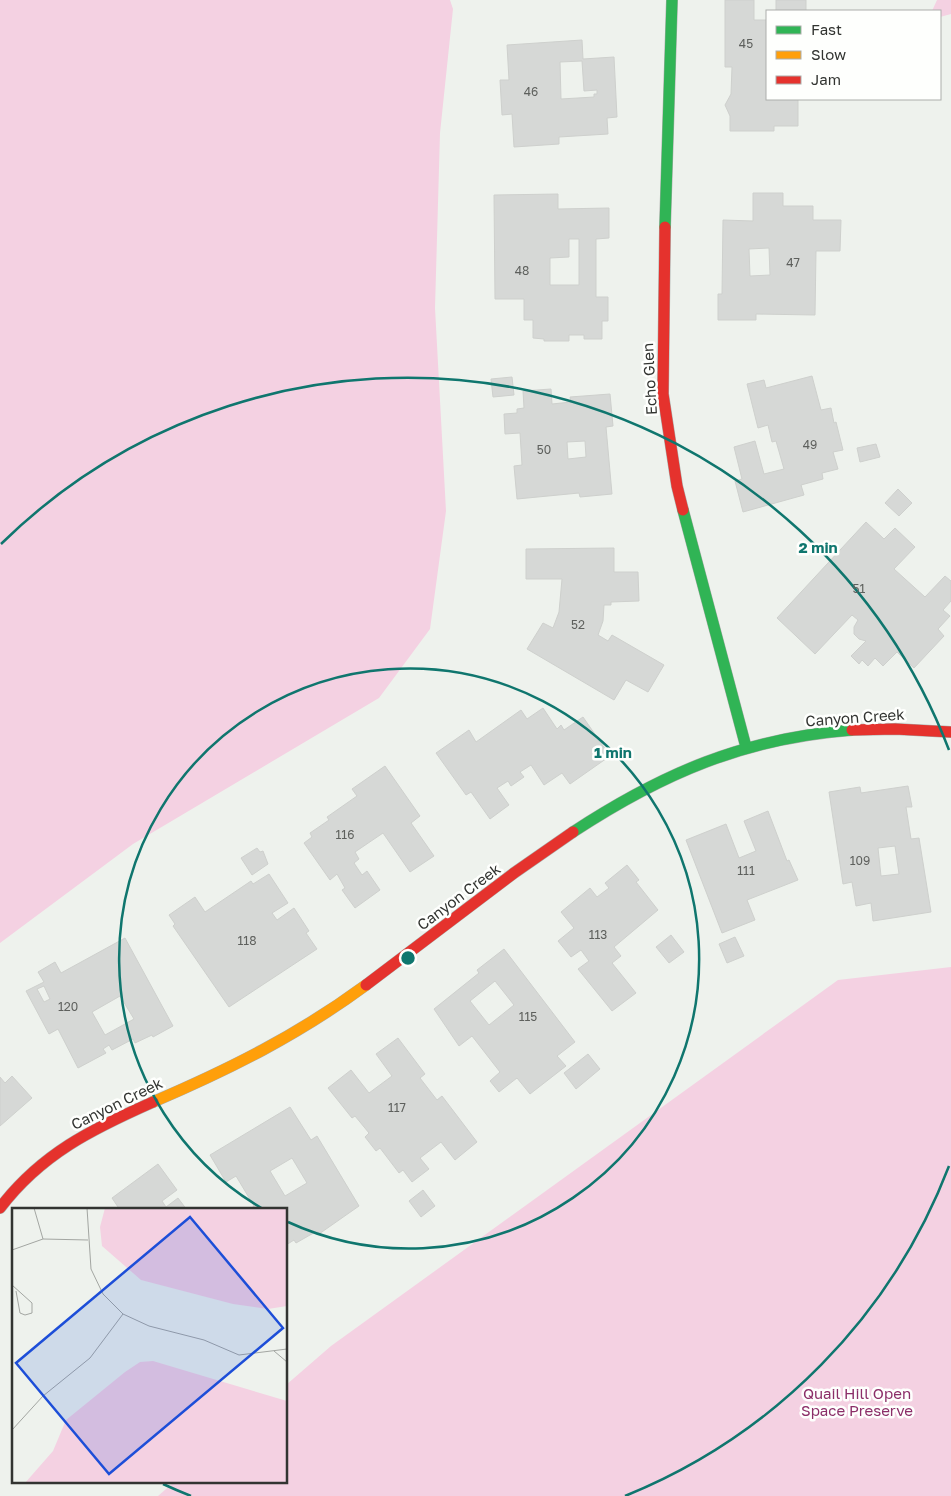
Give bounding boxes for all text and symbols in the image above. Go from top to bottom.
legend [766,10,941,100]
text: Fast [811,20,842,38]
house number: 45 [739,36,753,51]
text: Slow [811,45,846,63]
text: Jam [811,70,841,88]
house number: 46 [524,84,538,99]
house number: 47 [786,255,800,270]
house number: 48 [515,263,529,278]
street label: Echo Glen [638,342,660,416]
house number: 49 [803,437,817,452]
house number: 50 [537,442,551,457]
text: 2 min [798,538,838,556]
house number: 51 [853,581,866,596]
house number: 52 [571,617,585,632]
street label: Canyon Creek [805,705,906,729]
text: 1 min [594,743,632,761]
house number: 116 [336,827,354,842]
house number: 109 [850,853,870,868]
street label: Canyon Creek [413,859,504,933]
house number: 111 [737,863,755,878]
house number: 113 [589,927,607,942]
house number: 118 [238,933,256,948]
centre of rings [399,949,417,967]
house number: 120 [58,999,78,1014]
house number: 115 [519,1009,537,1024]
street label: Canyon Creek [68,1073,166,1133]
house number: 117 [388,1100,406,1115]
inset map [12,1208,288,1484]
park label: Quail Hill Open Space Preserve [801,1384,913,1419]

